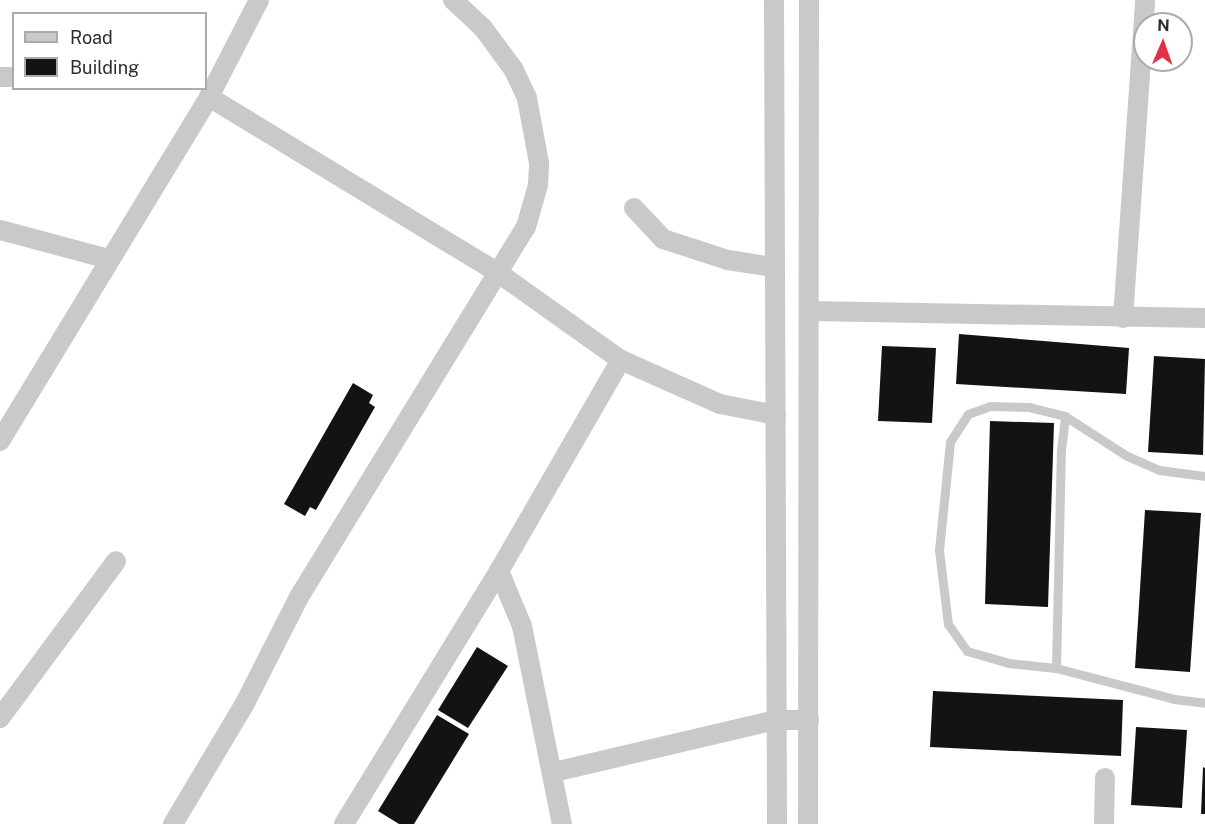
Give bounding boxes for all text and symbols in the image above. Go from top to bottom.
legend [12,12,207,90]
north arrow [1133,12,1193,72]
text: N [1157,16,1170,35]
text: Road [70,27,113,48]
text: Building [70,57,139,78]

